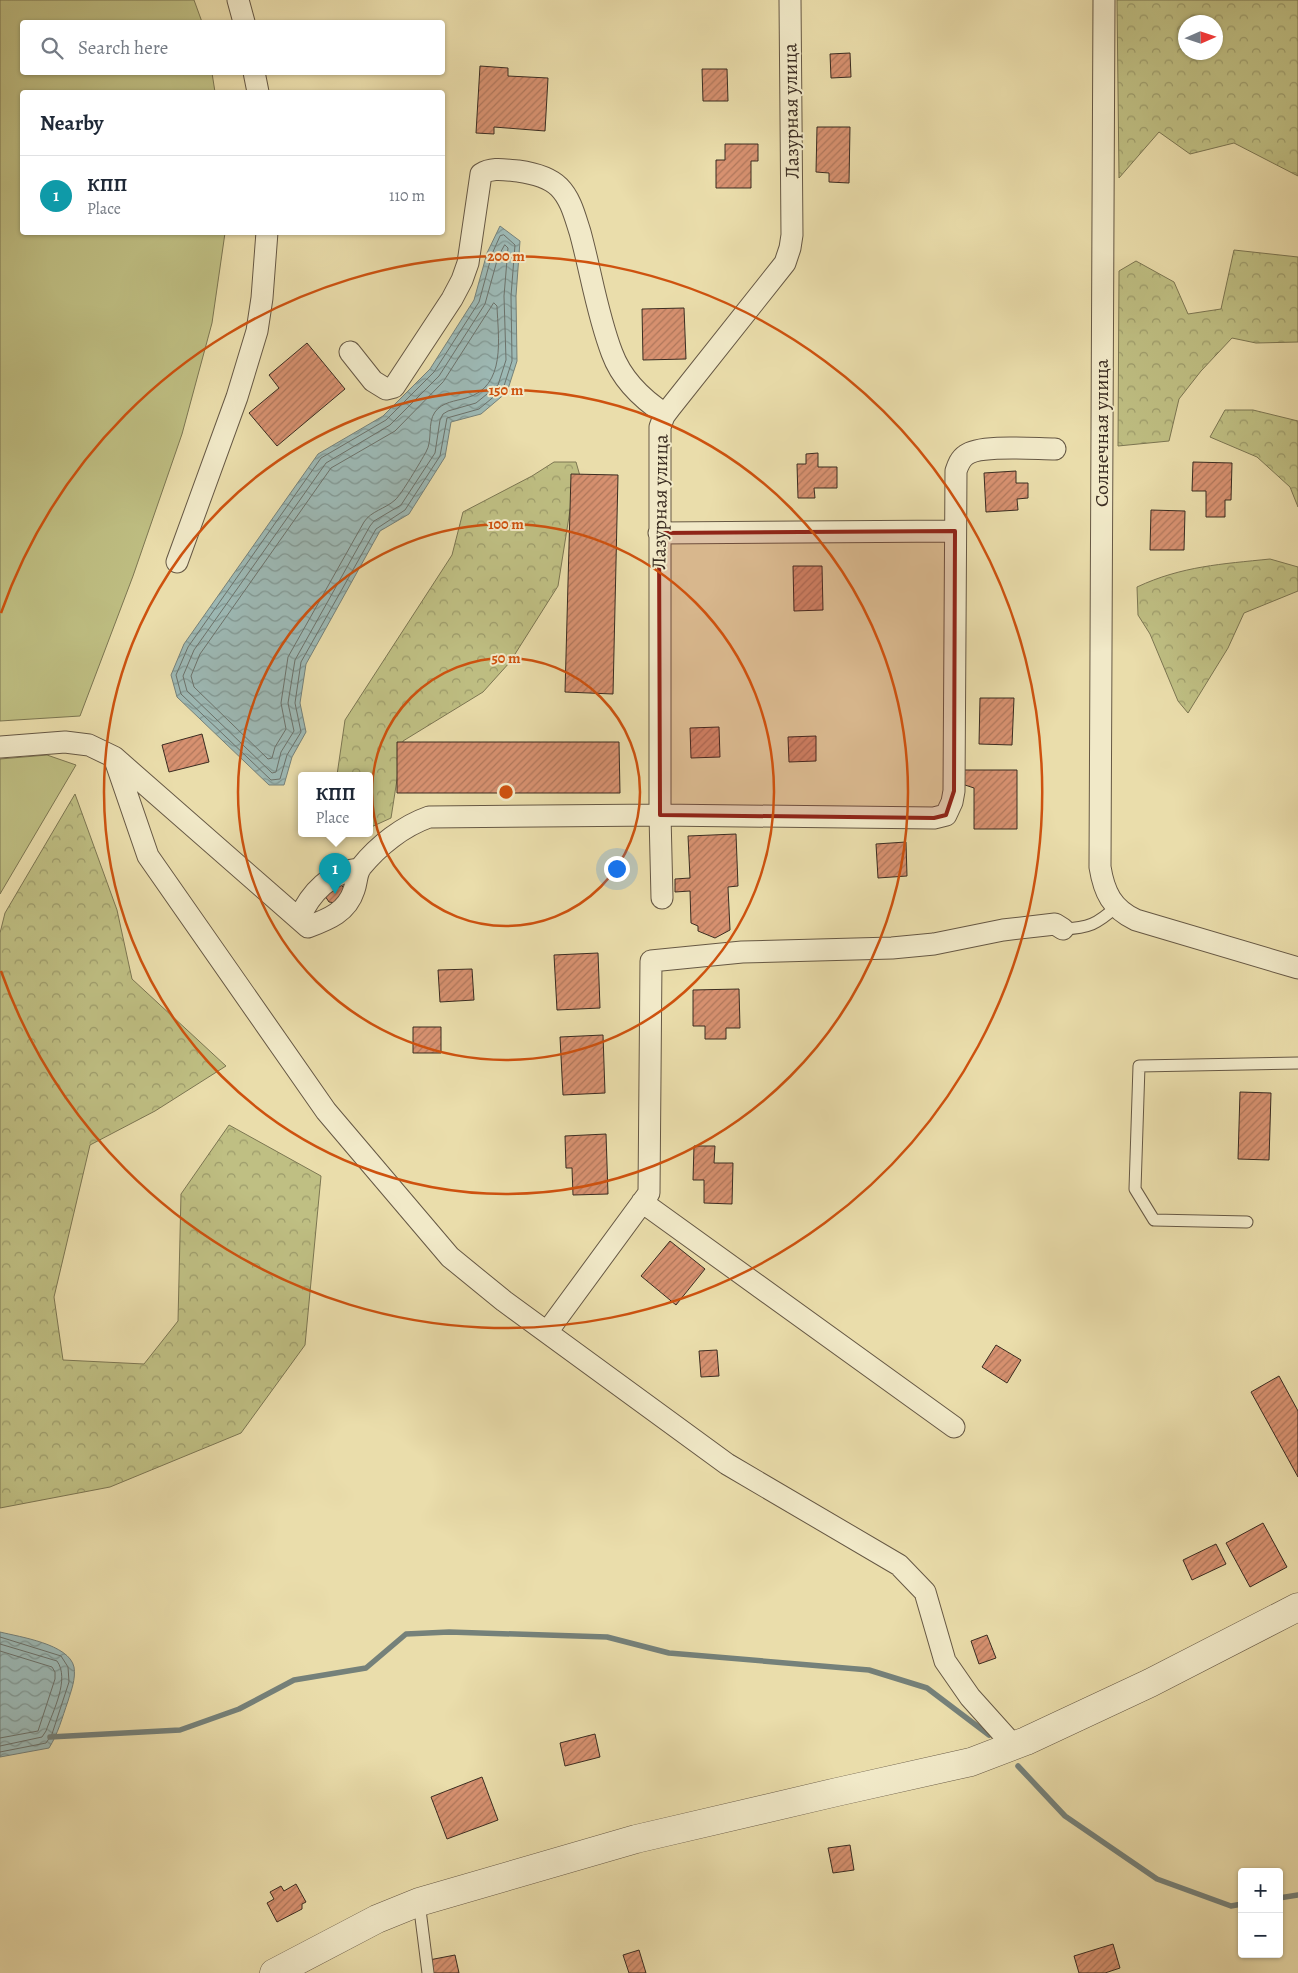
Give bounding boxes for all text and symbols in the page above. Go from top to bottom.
north arrow [1178,15,1223,60]
search box [20,20,445,75]
icon: search [38,34,66,62]
text: Search here [78,35,168,61]
street label: Лазурная улица [776,42,806,179]
text: Nearby [40,109,103,137]
text: КПП [87,172,127,198]
text: 1 [53,185,59,207]
text: 110 m [389,185,425,207]
text: Place [87,198,121,220]
text: 200 m [487,246,525,266]
street label: Солнечная улица [1088,358,1115,507]
text: 150 m [489,380,524,400]
street label: Лазурная улица [645,433,675,570]
text: 100 m [488,514,524,534]
text: 50 m [491,648,521,668]
popup [298,772,373,837]
text: КПП [315,781,356,807]
centre of rings [497,783,515,801]
text: Place [315,807,349,829]
pin: 1 [319,853,351,894]
your location [604,856,630,882]
map controls [1238,1868,1283,1958]
button: + [1238,1868,1283,1913]
button: − [1238,1913,1283,1958]

